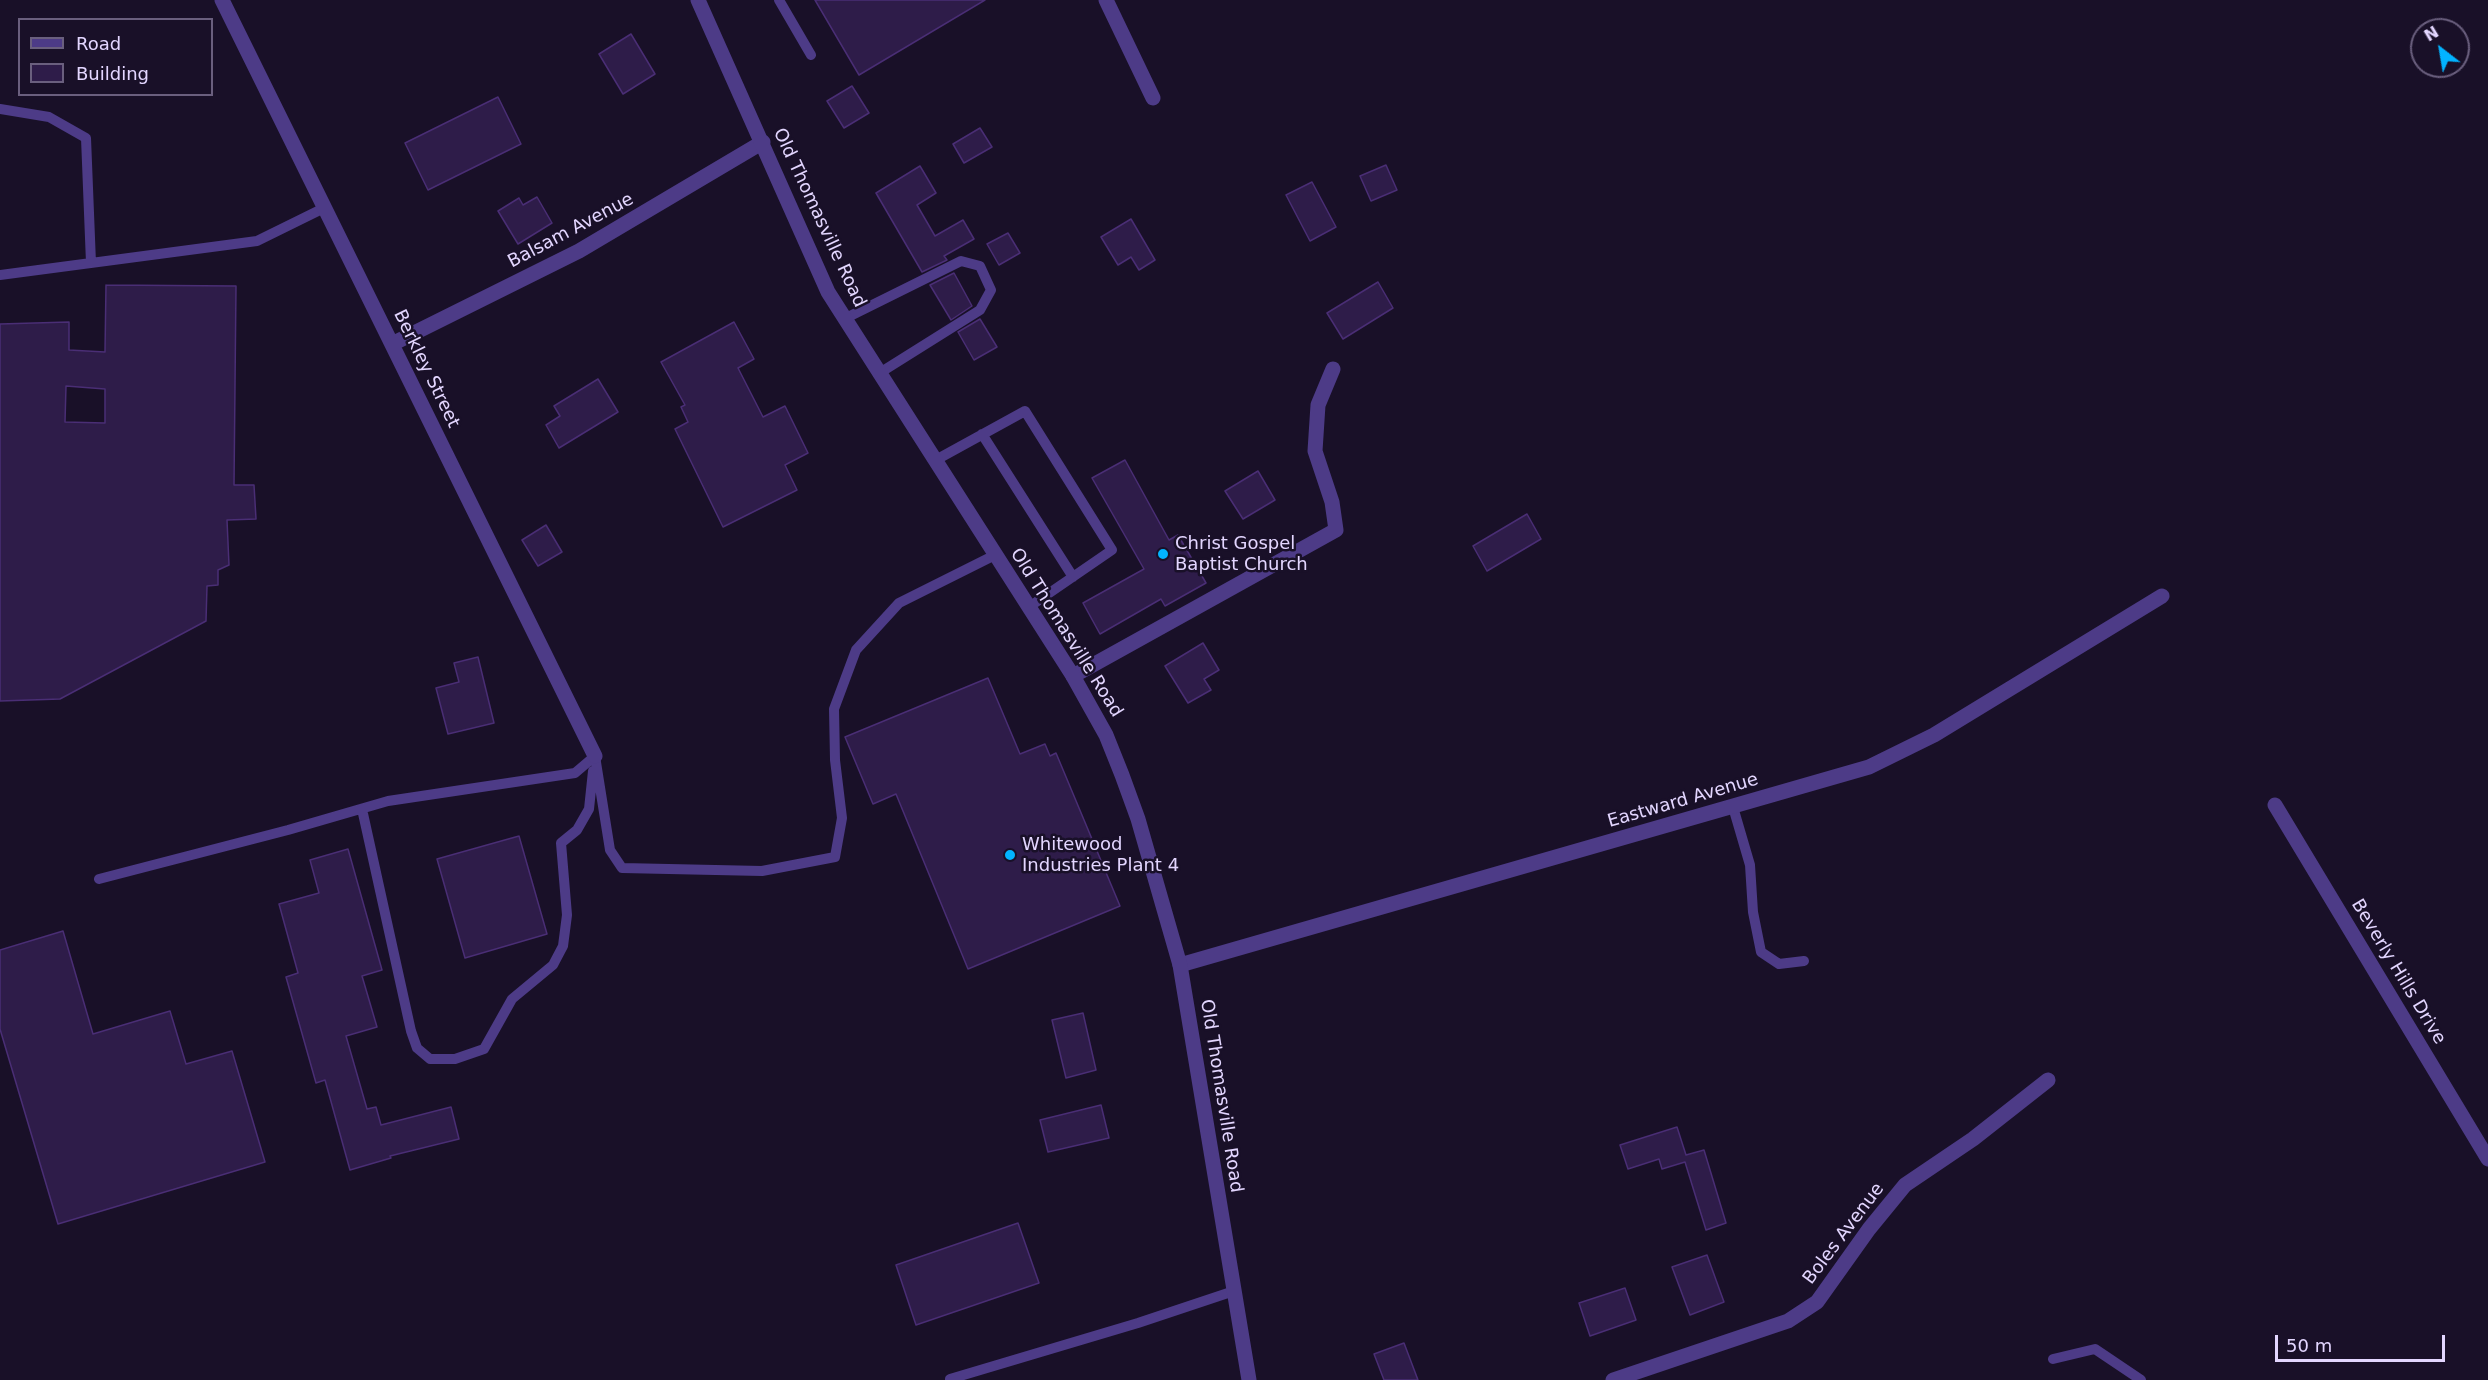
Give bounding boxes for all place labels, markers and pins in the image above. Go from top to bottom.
place label: Christ Gospel Baptist Church [1175,533,1308,576]
marker: Christ Gospel Baptist Church [1156,547,1170,561]
place label: Whitewood Industries Plant 4 [1022,834,1179,876]
marker: Whitewood Industries Plant 4 [1003,848,1017,862]

